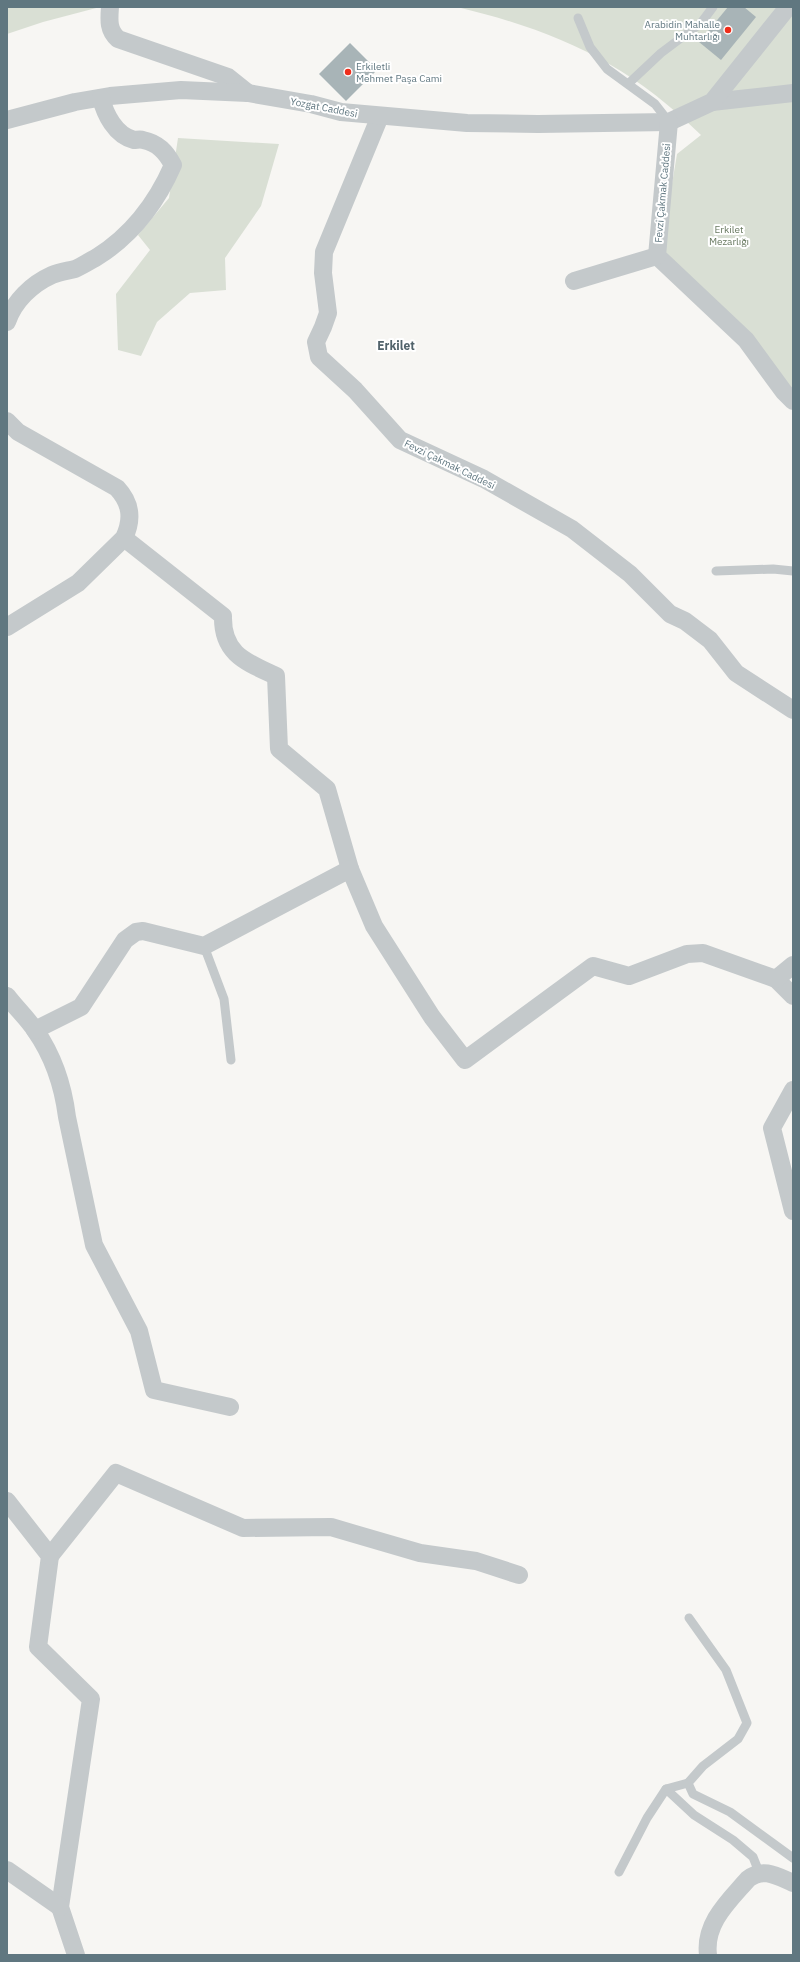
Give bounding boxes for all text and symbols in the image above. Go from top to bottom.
place label: Arabidin Mahalle Muhtarlığı [645,18,720,43]
marker: Arabidin Mahalle Muhtarlığı [723,25,733,35]
place label: Erkiletli Mehmet Paşa Cami [356,60,442,85]
marker: Erkiletli Mehmet Paşa Cami [343,67,353,77]
street label: Yozgat Caddesi [289,95,359,120]
street label: Fevzi Çakmak Caddesi [652,143,673,243]
park label: Erkilet Mezarlığı [709,223,749,248]
district label: Erkilet [377,338,415,353]
street label: Fevzi Çakmak Caddesi [402,437,497,492]

